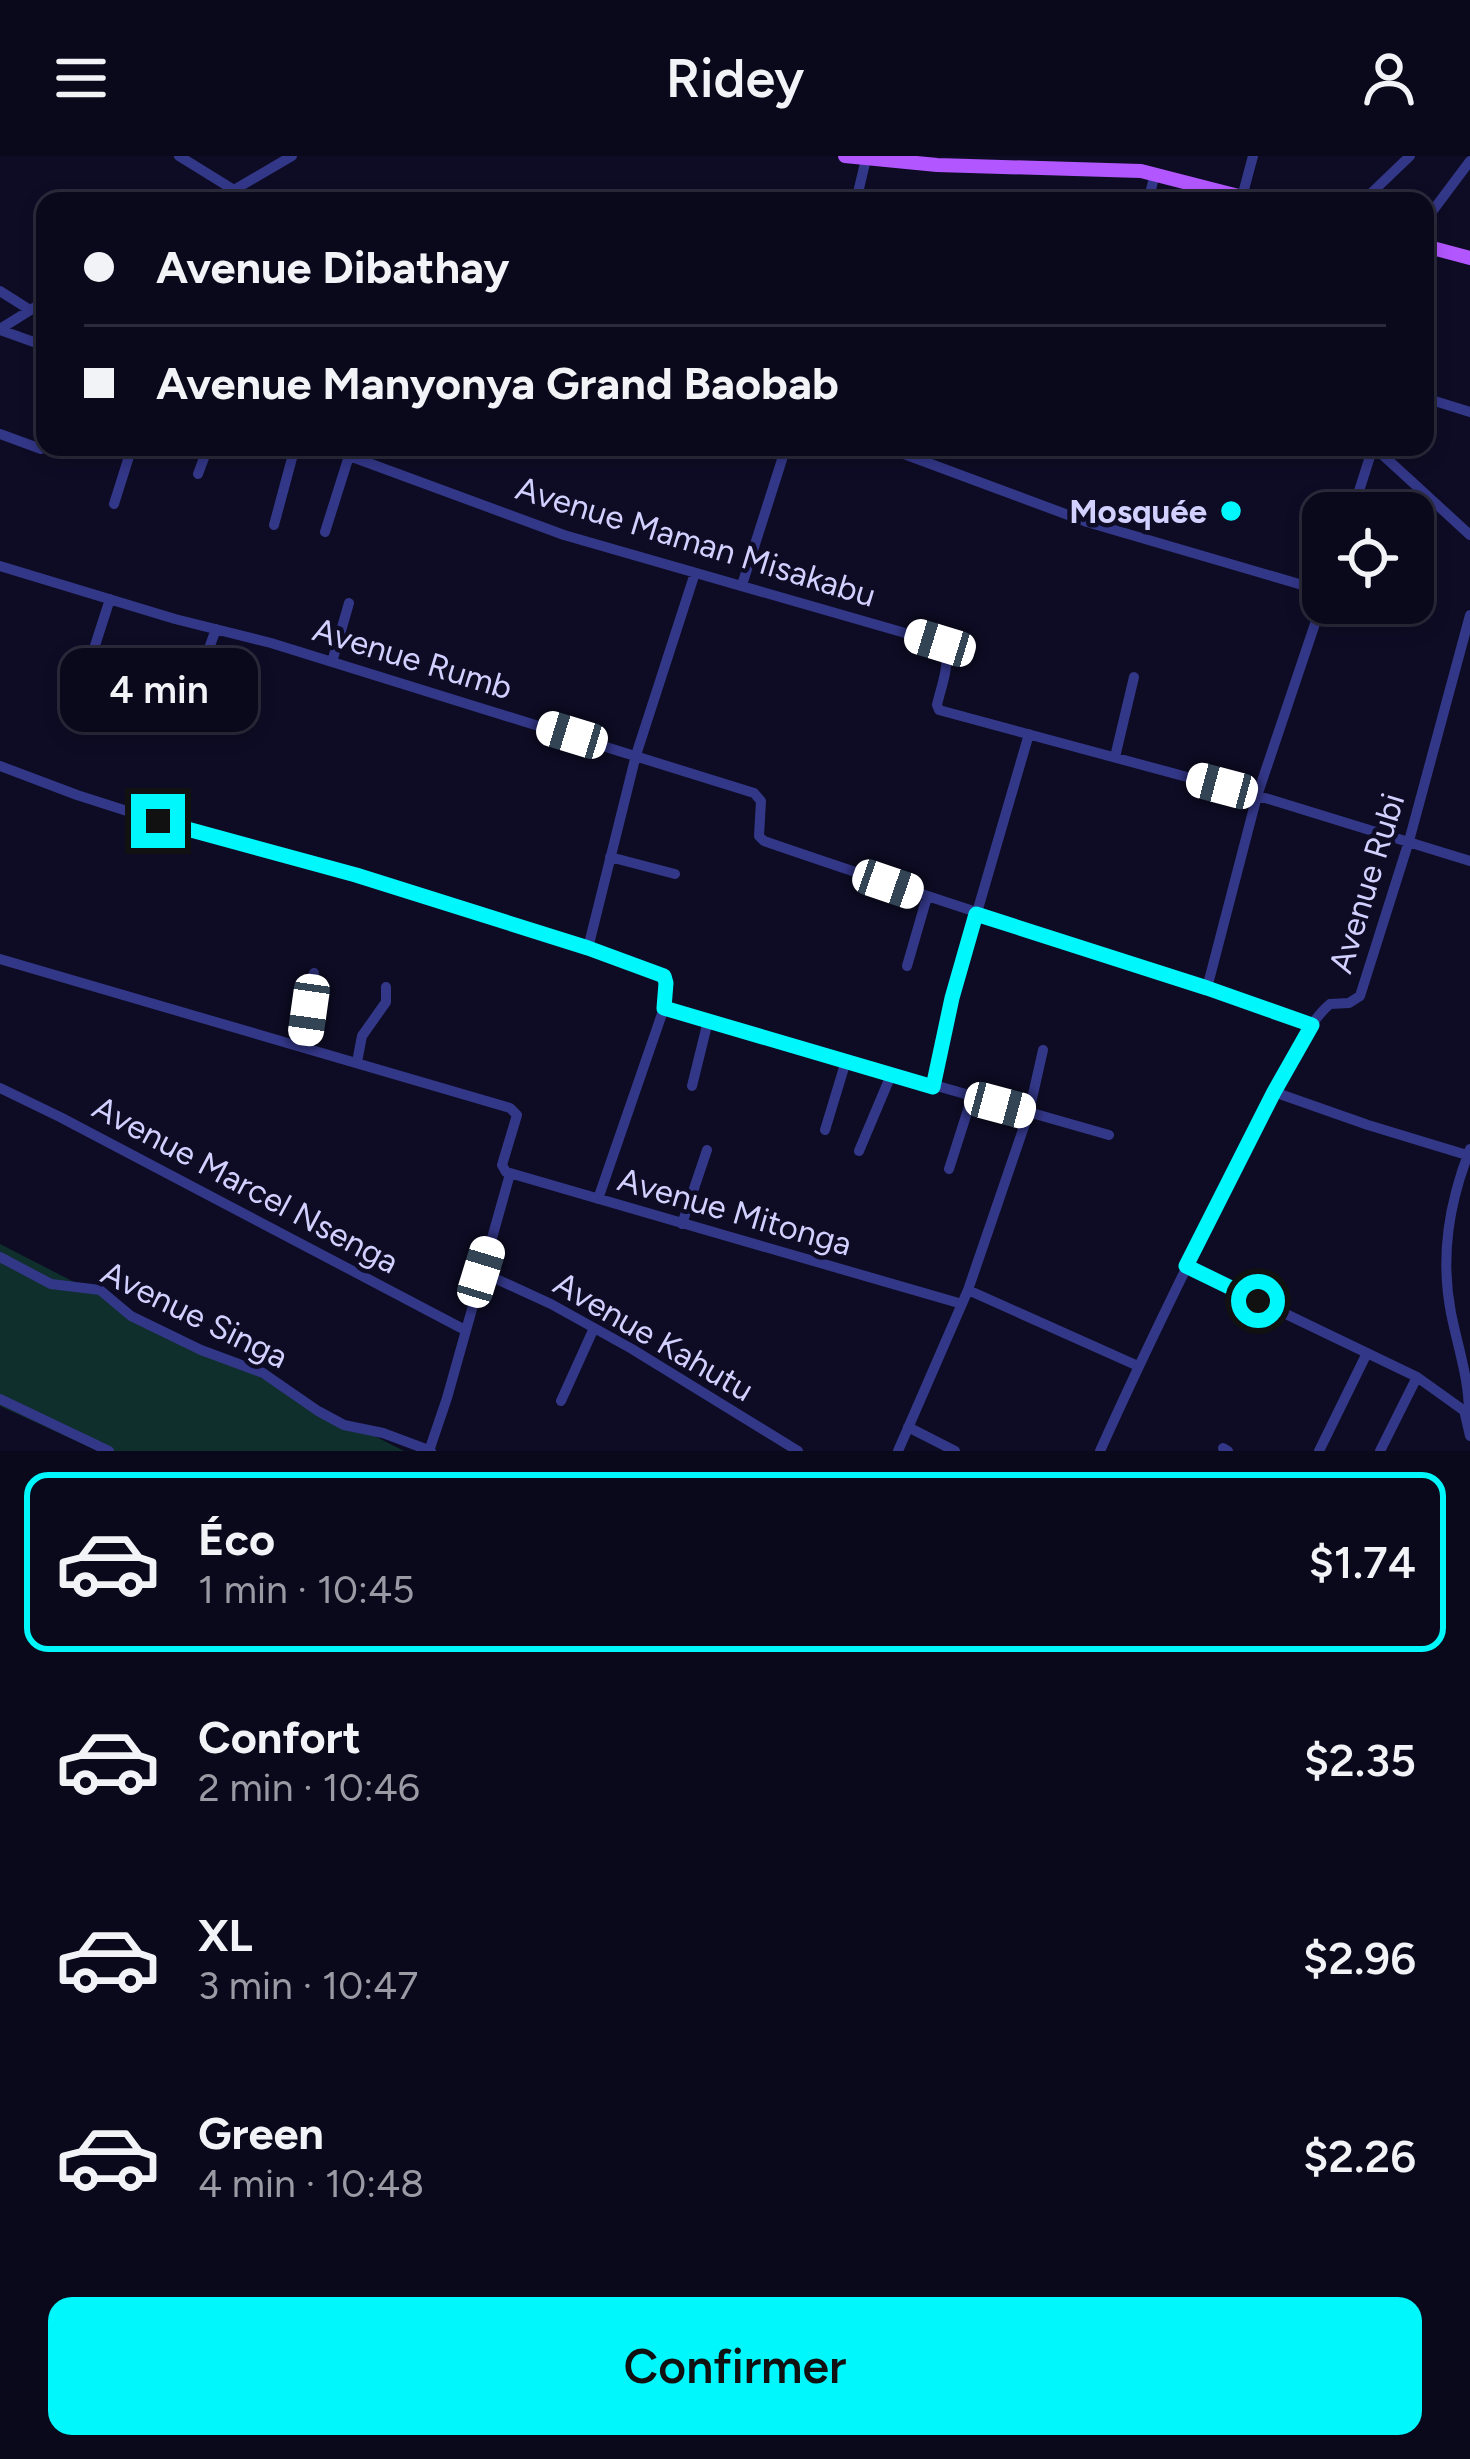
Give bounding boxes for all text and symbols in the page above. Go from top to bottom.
icon: menu [48,45,114,111]
icon: person [1356,45,1422,111]
text: Ridey [666,46,804,111]
text: Avenue Dibathay [156,240,509,294]
text: Avenue Manyonya Grand Baobab [156,356,839,410]
street label: Avenue Maman Misakabu [511,468,880,615]
place label: Mosquée [1069,492,1207,531]
map controls [1302,492,1434,624]
button: locate [1302,492,1434,624]
marker: Mosquée [1218,498,1244,524]
street label: Avenue Rumb [309,610,517,707]
car [900,615,980,671]
callout: 4 min [59,647,257,731]
text: 4 min [109,666,209,713]
car [532,707,612,763]
car [1183,759,1261,813]
street label: Avenue Rubi [1321,789,1412,978]
route end [131,794,185,848]
car [848,855,928,913]
car [286,972,332,1048]
car [961,1078,1039,1132]
street label: Avenue Marcel Nsenga [86,1087,405,1282]
street label: Avenue Mitonga [613,1159,856,1264]
car [453,1232,509,1312]
street label: Avenue Singa [95,1253,294,1376]
street label: Avenue Kahutu [547,1264,761,1409]
route start [1231,1274,1285,1328]
icon: car [54,1508,162,1616]
text: Éco [198,1512,275,1566]
text: $1.74 [1309,1535,1416,1589]
text: 1 min · 10:45 [198,1566,415,1613]
icon: car [54,1706,162,1814]
text: Confort [198,1710,361,1764]
text: $2.35 [1304,1733,1416,1787]
text: 2 min · 10:46 [198,1764,420,1811]
icon: car [54,1904,162,2012]
text: XL [198,1908,253,1962]
text: $2.96 [1303,1931,1416,1985]
text: 3 min · 10:47 [198,1962,418,2009]
icon: car [54,2102,162,2210]
text: Green [198,2106,324,2160]
text: $2.26 [1303,2129,1416,2183]
text: 4 min · 10:48 [198,2160,424,2207]
button: Confirmer [48,2297,1422,2435]

